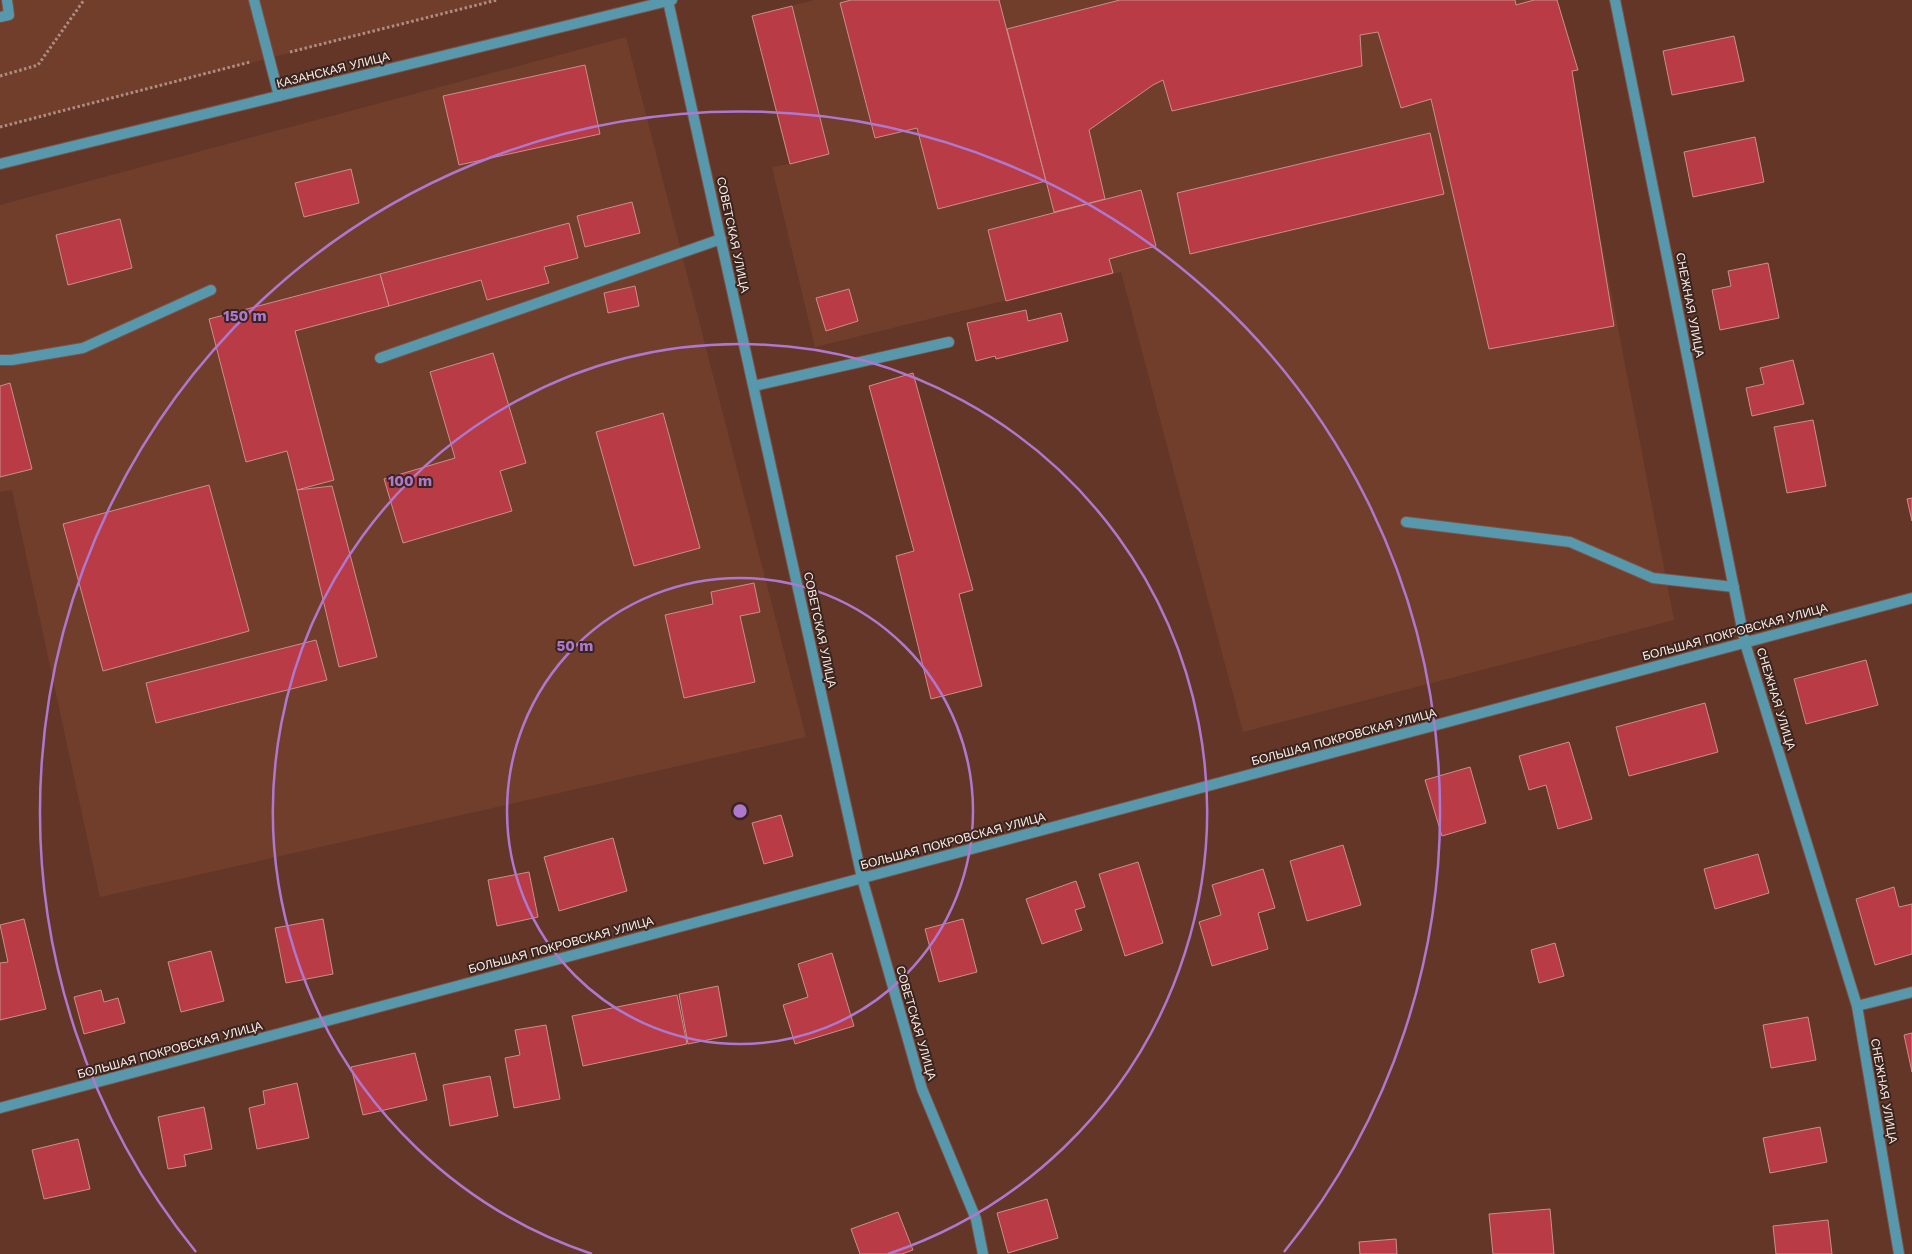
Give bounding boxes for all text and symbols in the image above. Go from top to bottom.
street label: КАЗАНСКАЯ УЛИЦА [275,49,391,91]
street label: СОВЕТСКАЯ УЛИЦА [714,176,752,294]
street label: СНЕЖНАЯ УЛИЦА [1673,251,1707,359]
text: 150 m [223,307,267,325]
text: 100 m [388,472,432,490]
street label: СОВЕТСКАЯ УЛИЦА [801,571,839,689]
street label: БОЛЬШАЯ ПОКРОВСКАЯ УЛИЦА [1641,601,1829,663]
text: 50 m [557,637,593,655]
street label: СНЕЖНАЯ УЛИЦА [1754,646,1798,752]
street label: БОЛЬШАЯ ПОКРОВСКАЯ УЛИЦА [1250,706,1438,768]
centre of rings [731,802,749,820]
street label: БОЛЬШАЯ ПОКРОВСКАЯ УЛИЦА [859,810,1047,872]
street label: БОЛЬШАЯ ПОКРОВСКАЯ УЛИЦА [467,914,655,976]
street label: СОВЕТСКАЯ УЛИЦА [893,964,939,1082]
street label: БОЛЬШАЯ ПОКРОВСКАЯ УЛИЦА [76,1019,264,1081]
street label: СНЕЖНАЯ УЛИЦА [1868,1037,1900,1145]

